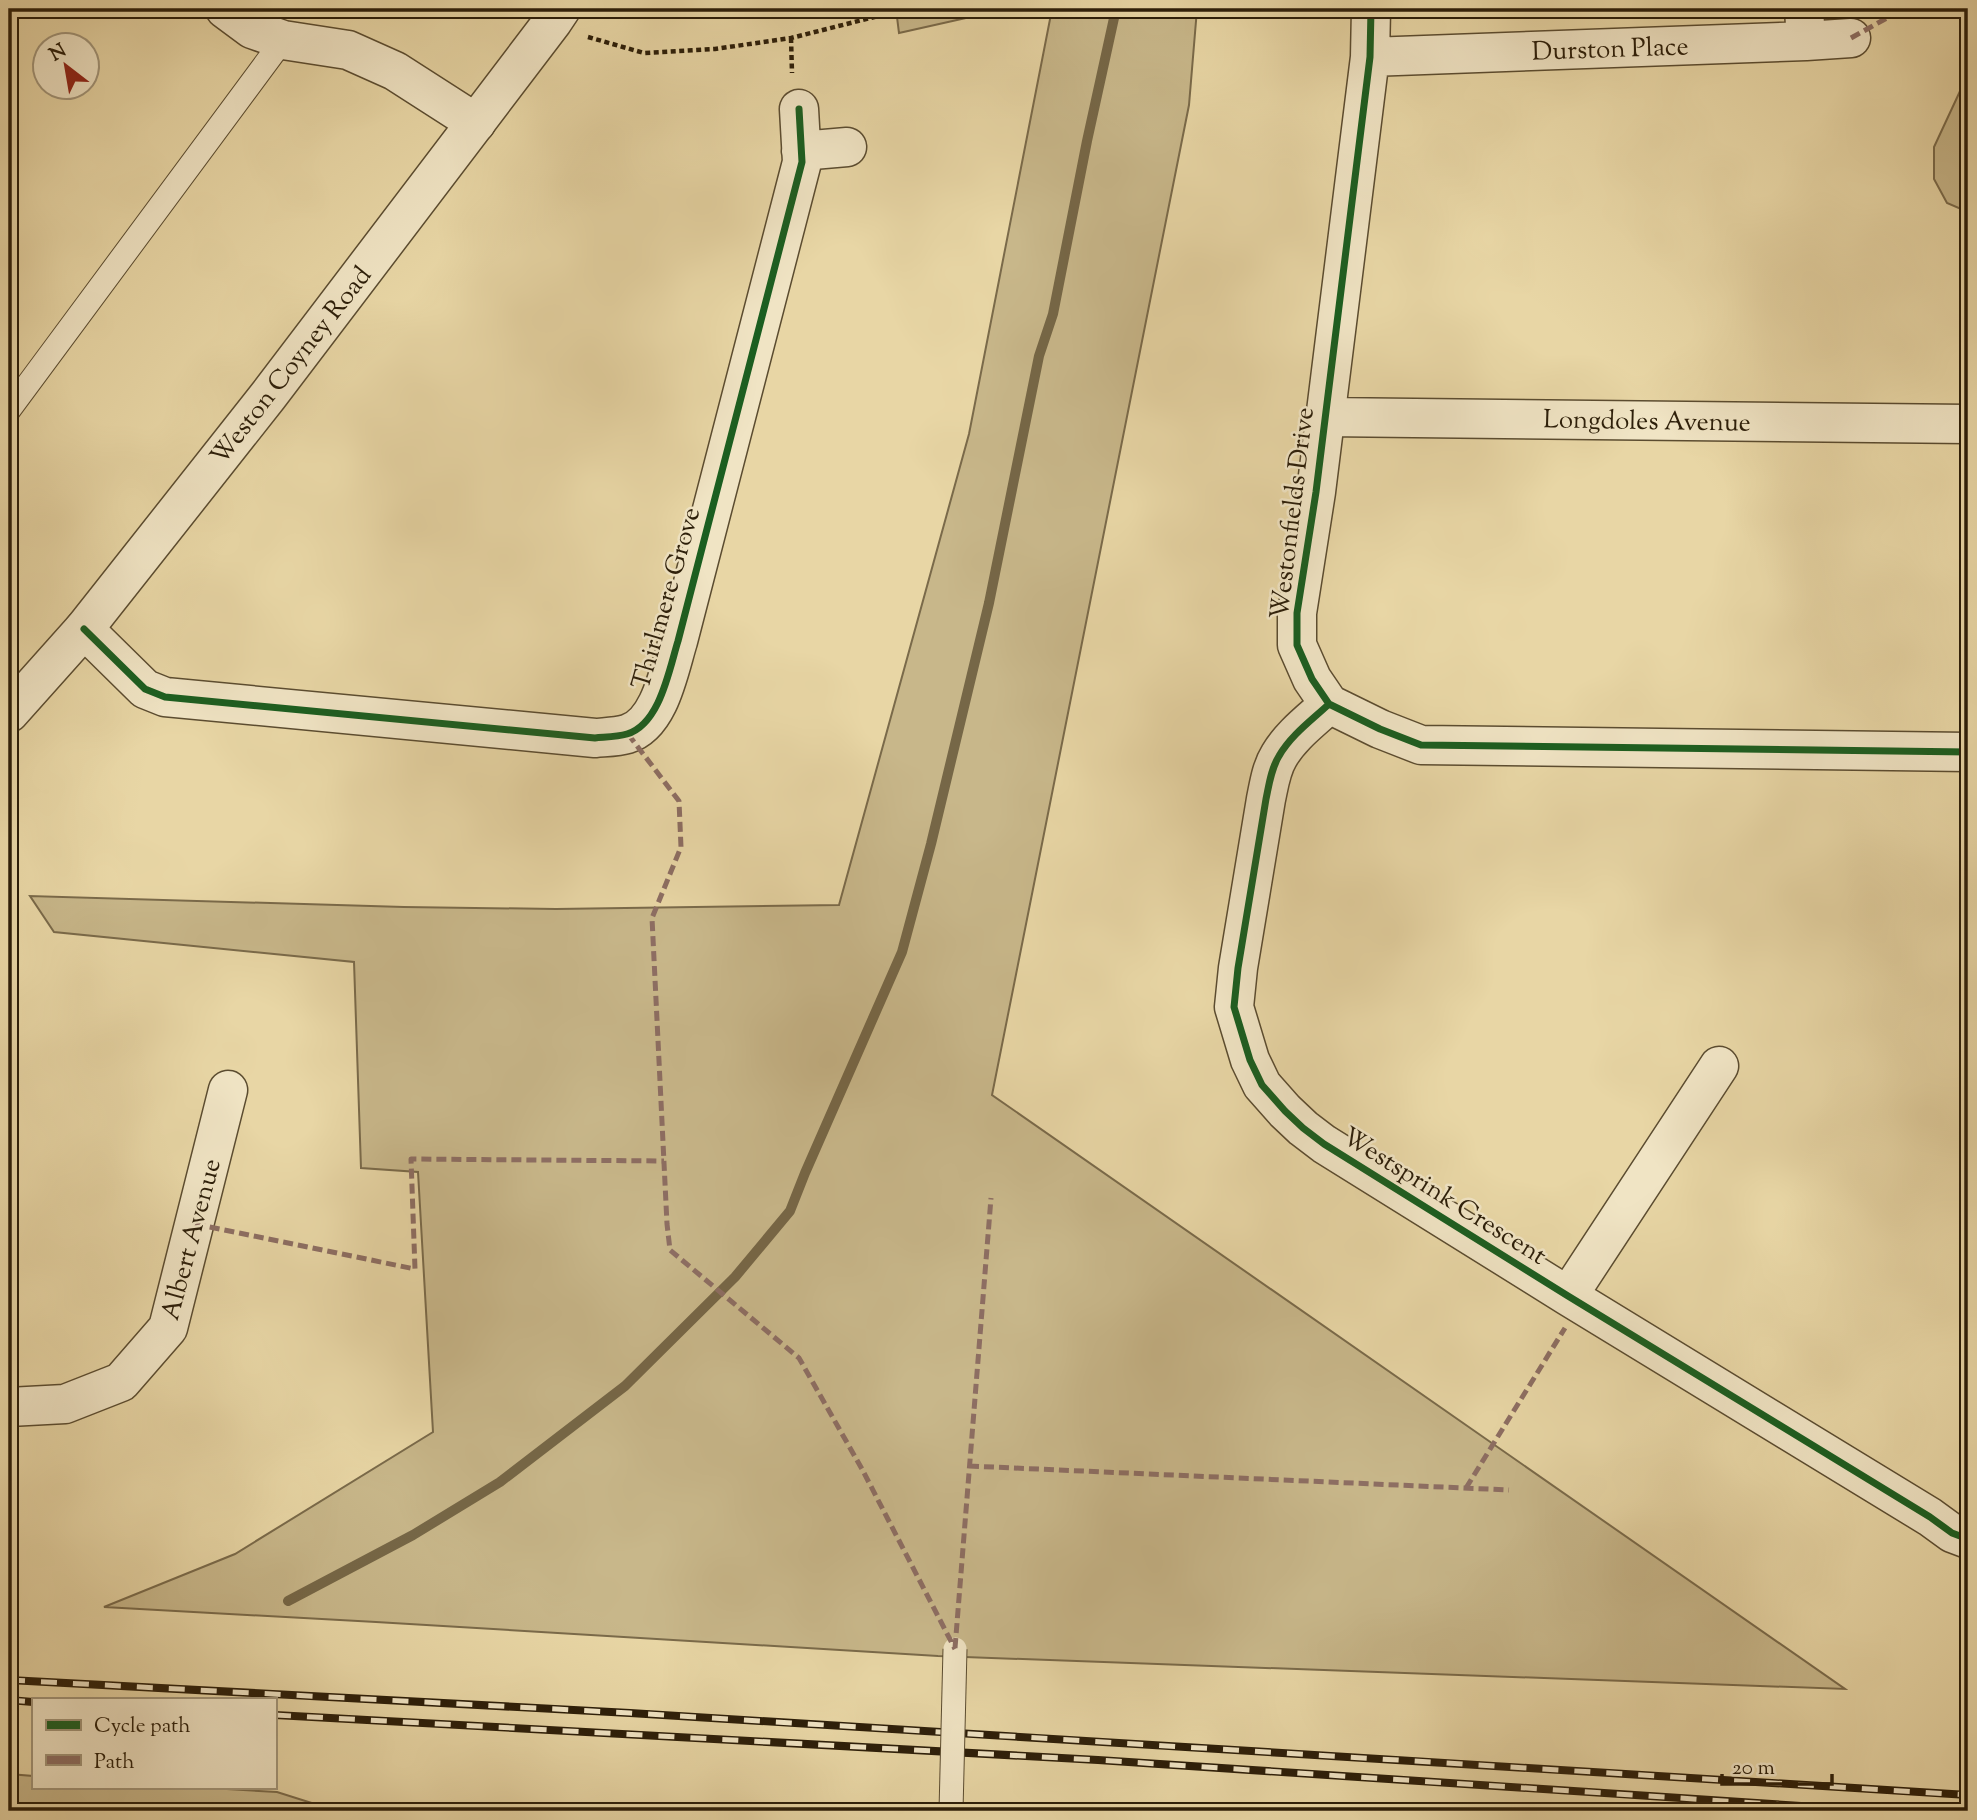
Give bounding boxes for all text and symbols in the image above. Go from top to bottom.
street label: Durston Place [1531,29,1689,72]
north arrow [32,32,102,102]
text: N [45,38,72,69]
street label: Weston Coyney Road [203,259,382,474]
street label: Longdoles Avenue [1543,402,1751,443]
street label: Westonfields Drive [1262,405,1325,621]
street label: Thirlmere Grove [624,503,711,694]
street label: Westsprink Crescent [1334,1119,1553,1275]
street label: Albert Avenue [153,1155,232,1325]
legend [32,1698,276,1788]
text: Cycle path [94,1712,191,1742]
scale bar [1722,1743,1832,1787]
text: Path [94,1748,135,1778]
text: 20 m [1732,1754,1775,1784]

